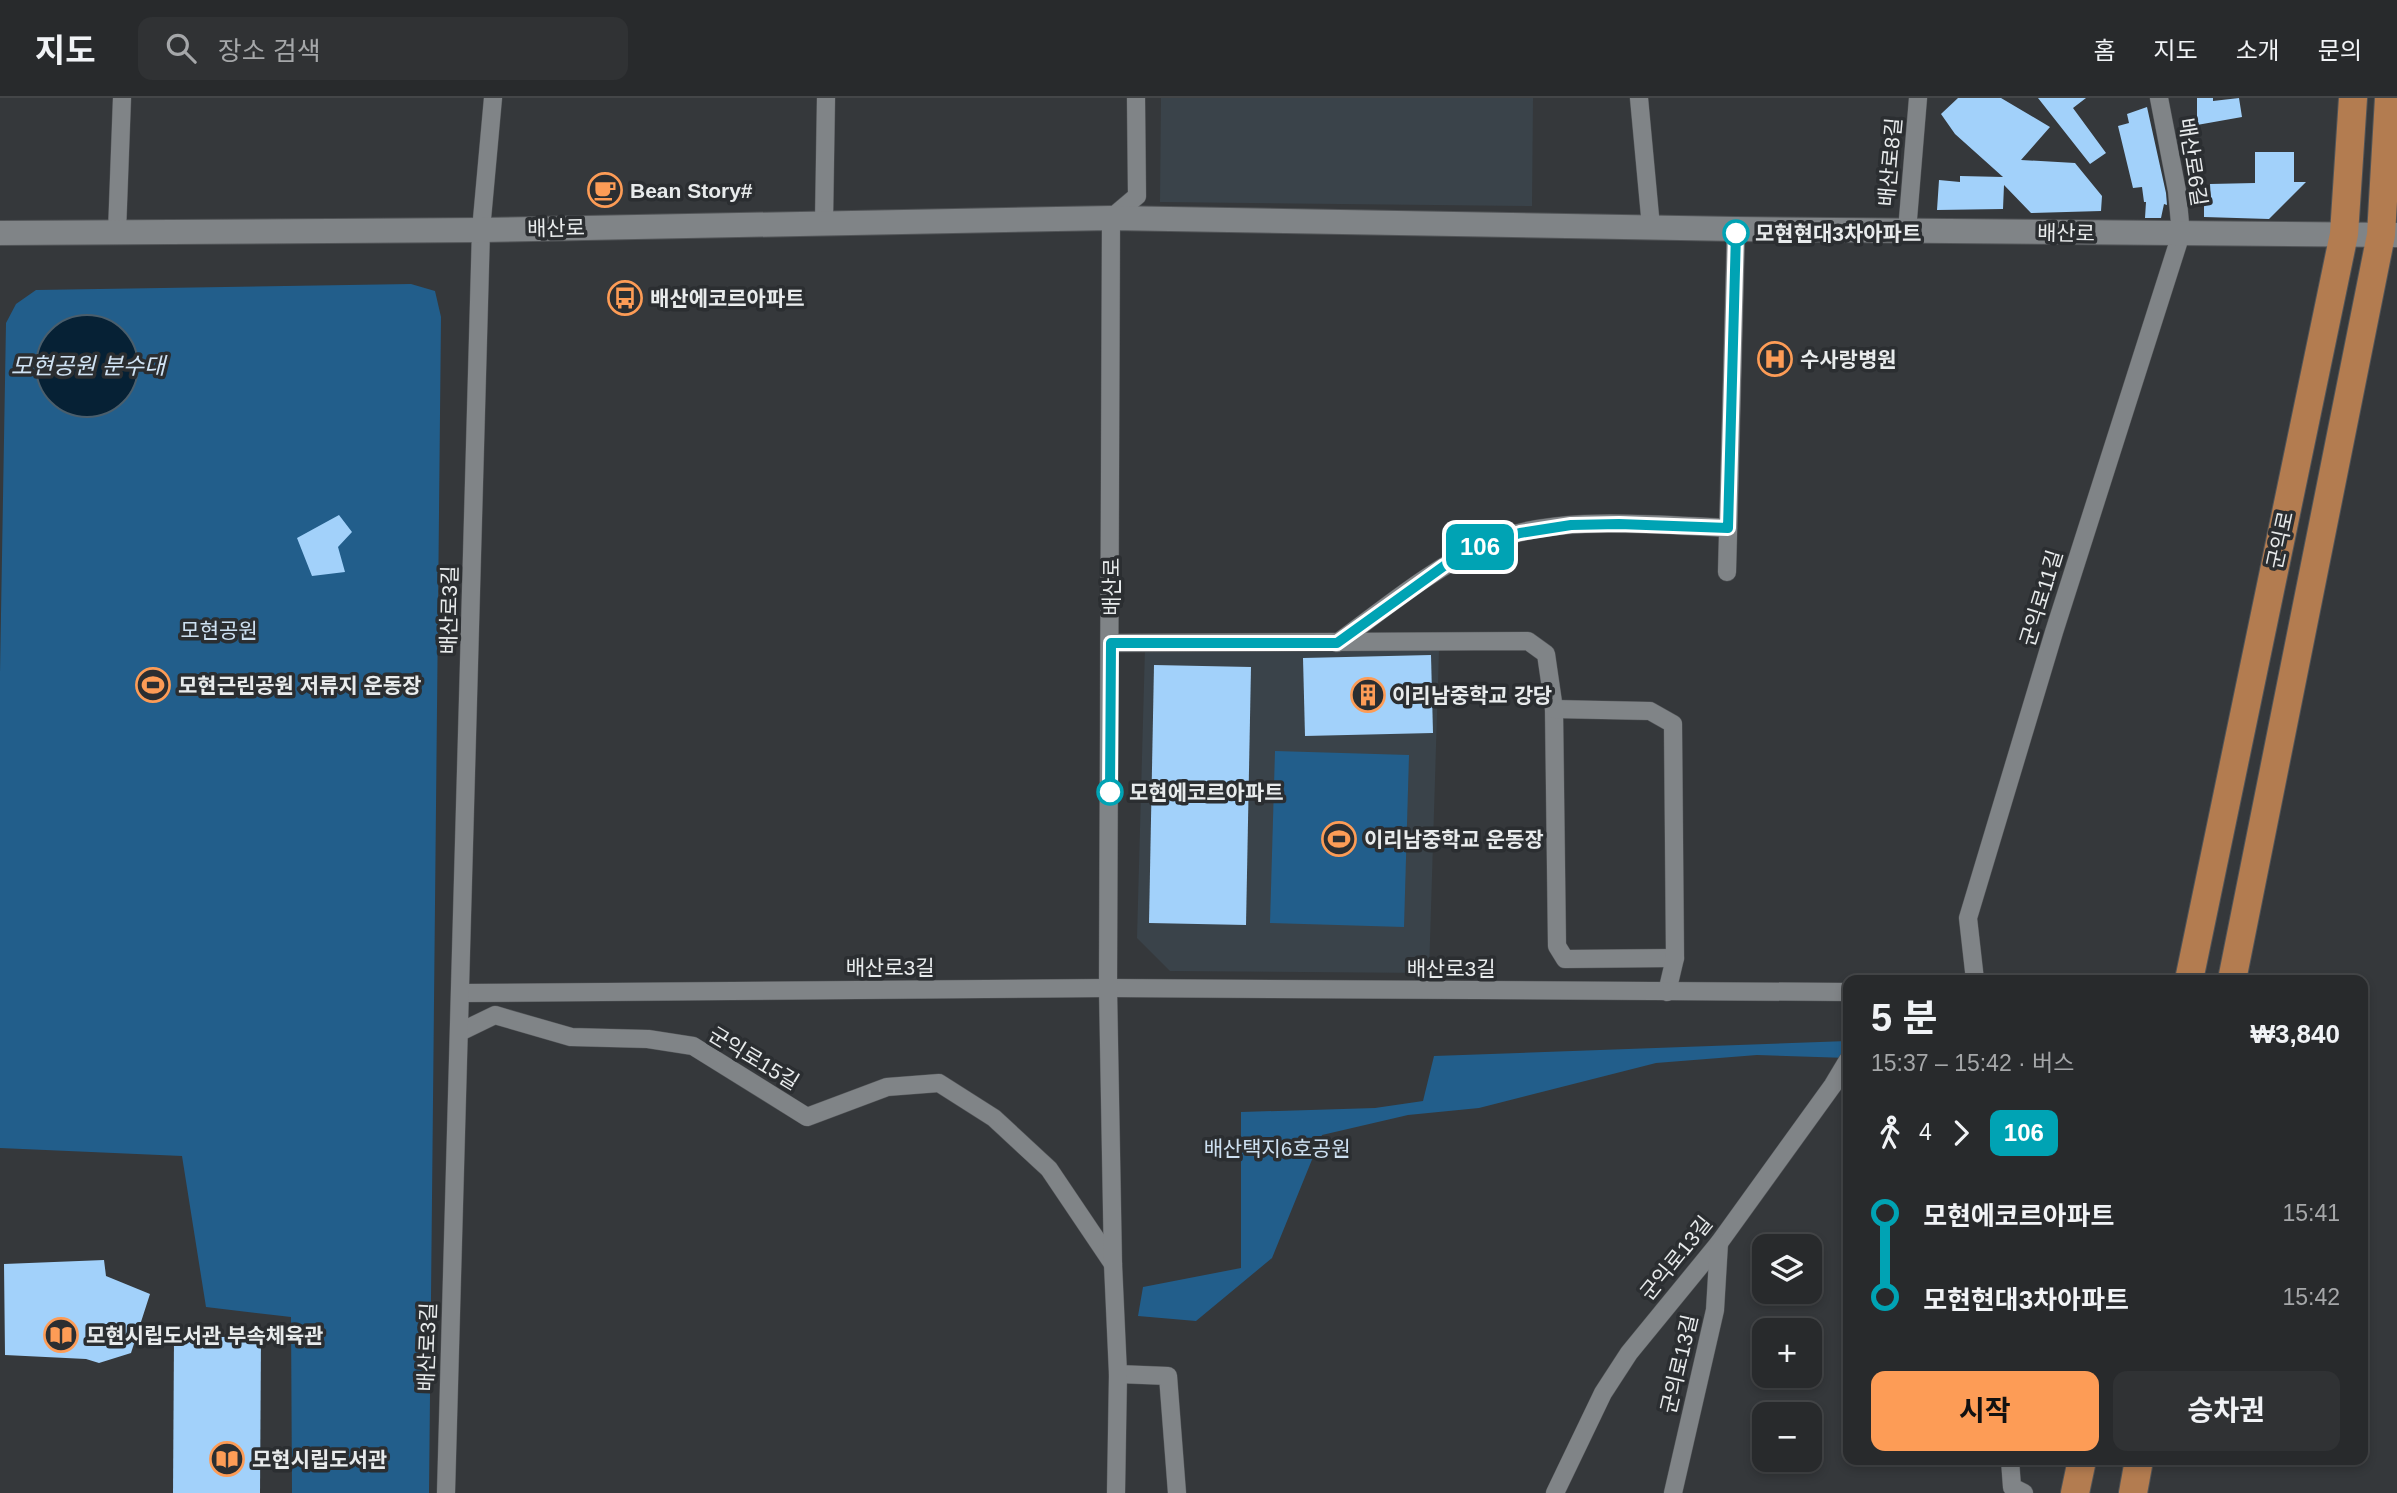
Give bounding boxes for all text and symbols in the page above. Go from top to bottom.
search box [138,17,628,80]
icon: search [162,29,200,67]
text: 지도 [35,32,96,69]
text: 장소 검색 [218,36,321,66]
text: 홈 [2093,37,2115,64]
text: 지도 [2153,37,2198,64]
text: 소개 [2236,37,2280,64]
text: 문의 [2318,37,2362,64]
street label: 배산로6길 [2175,116,2211,208]
street label: 배산로8길 [1875,117,1905,207]
cafe icon: Bean Story# [586,171,624,209]
place label: Bean Story# [630,179,753,202]
street label: 배산로 [527,216,585,240]
marker: 모현현대3차아파트 [1723,220,1749,246]
street label: 배산로 [2037,221,2095,245]
place label: 모현현대3차아파트 [1755,222,1921,245]
bus stop icon: 배산에코르아파트 [606,279,644,317]
place label: 배산에코르아파트 [650,287,805,310]
hospital icon: 수사랑병원 [1756,340,1794,378]
place label: 수사랑병원 [1800,348,1897,371]
water label: 모현공원 분수대 [11,353,168,379]
street label: 군익로 [2263,509,2297,571]
line badge: 106 [1440,524,1520,570]
text: 106 [1460,533,1500,560]
street label: 군익로11길 [2016,547,2066,649]
street label: 배산로 [1100,558,1123,616]
street label: 배산로3길 [437,565,461,655]
park label: 모현공원 [180,619,258,642]
sports icon: 모현근린공원 저류지 운동장 [134,666,172,704]
place label: 모현근린공원 저류지 운동장 [178,674,422,697]
building icon: 이리남중학교 강당 [1349,676,1387,714]
place label: 이리남중학교 강당 [1392,684,1552,707]
marker: 모현에코르아파트 [1097,779,1123,805]
place label: 모현에코르아파트 [1129,781,1284,804]
sports icon: 이리남중학교 운동장 [1320,820,1358,858]
place label: 이리남중학교 운동장 [1364,828,1544,851]
street label: 배산로3길 [846,956,934,979]
street label: 배산로3길 [1407,957,1495,980]
text: 5 분 [1871,997,1938,1039]
text: ₩3,840 [2250,1019,2340,1049]
street label: 군익로15길 [705,1022,803,1094]
text: 15:37 – 15:42 · 버스 [1871,1050,2074,1076]
icon: walk [1871,1114,1909,1152]
icon: forward [1942,1114,1980,1152]
text: 4 [1919,1119,1932,1145]
text: 106 [2004,1119,2044,1146]
park label: 배산택지6호공원 [1204,1137,1350,1160]
text: 15:41 [2282,1200,2340,1226]
text: 모현에코르아파트 [1923,1201,2114,1231]
street label: 군익로13길 [1635,1212,1717,1304]
map controls [1752,1234,1822,1472]
button: layers [1752,1234,1822,1304]
text: 15:42 [2282,1284,2340,1310]
text: 모현현대3차아파트 [1923,1285,2129,1315]
street label: 배산로3길 [414,1302,440,1392]
street label: 군의로13길 [1656,1312,1702,1416]
library icon: 모현시립도서관 부속체육관 [42,1316,80,1354]
button: + [1752,1318,1822,1388]
place label: 모현시립도서관 부속체육관 [86,1324,324,1347]
button: 시작 [1871,1371,2099,1451]
button: 승차권 [2113,1371,2340,1451]
button: − [1752,1402,1822,1472]
library icon: 모현시립도서관 [208,1440,246,1478]
place label: 모현시립도서관 [252,1448,387,1471]

